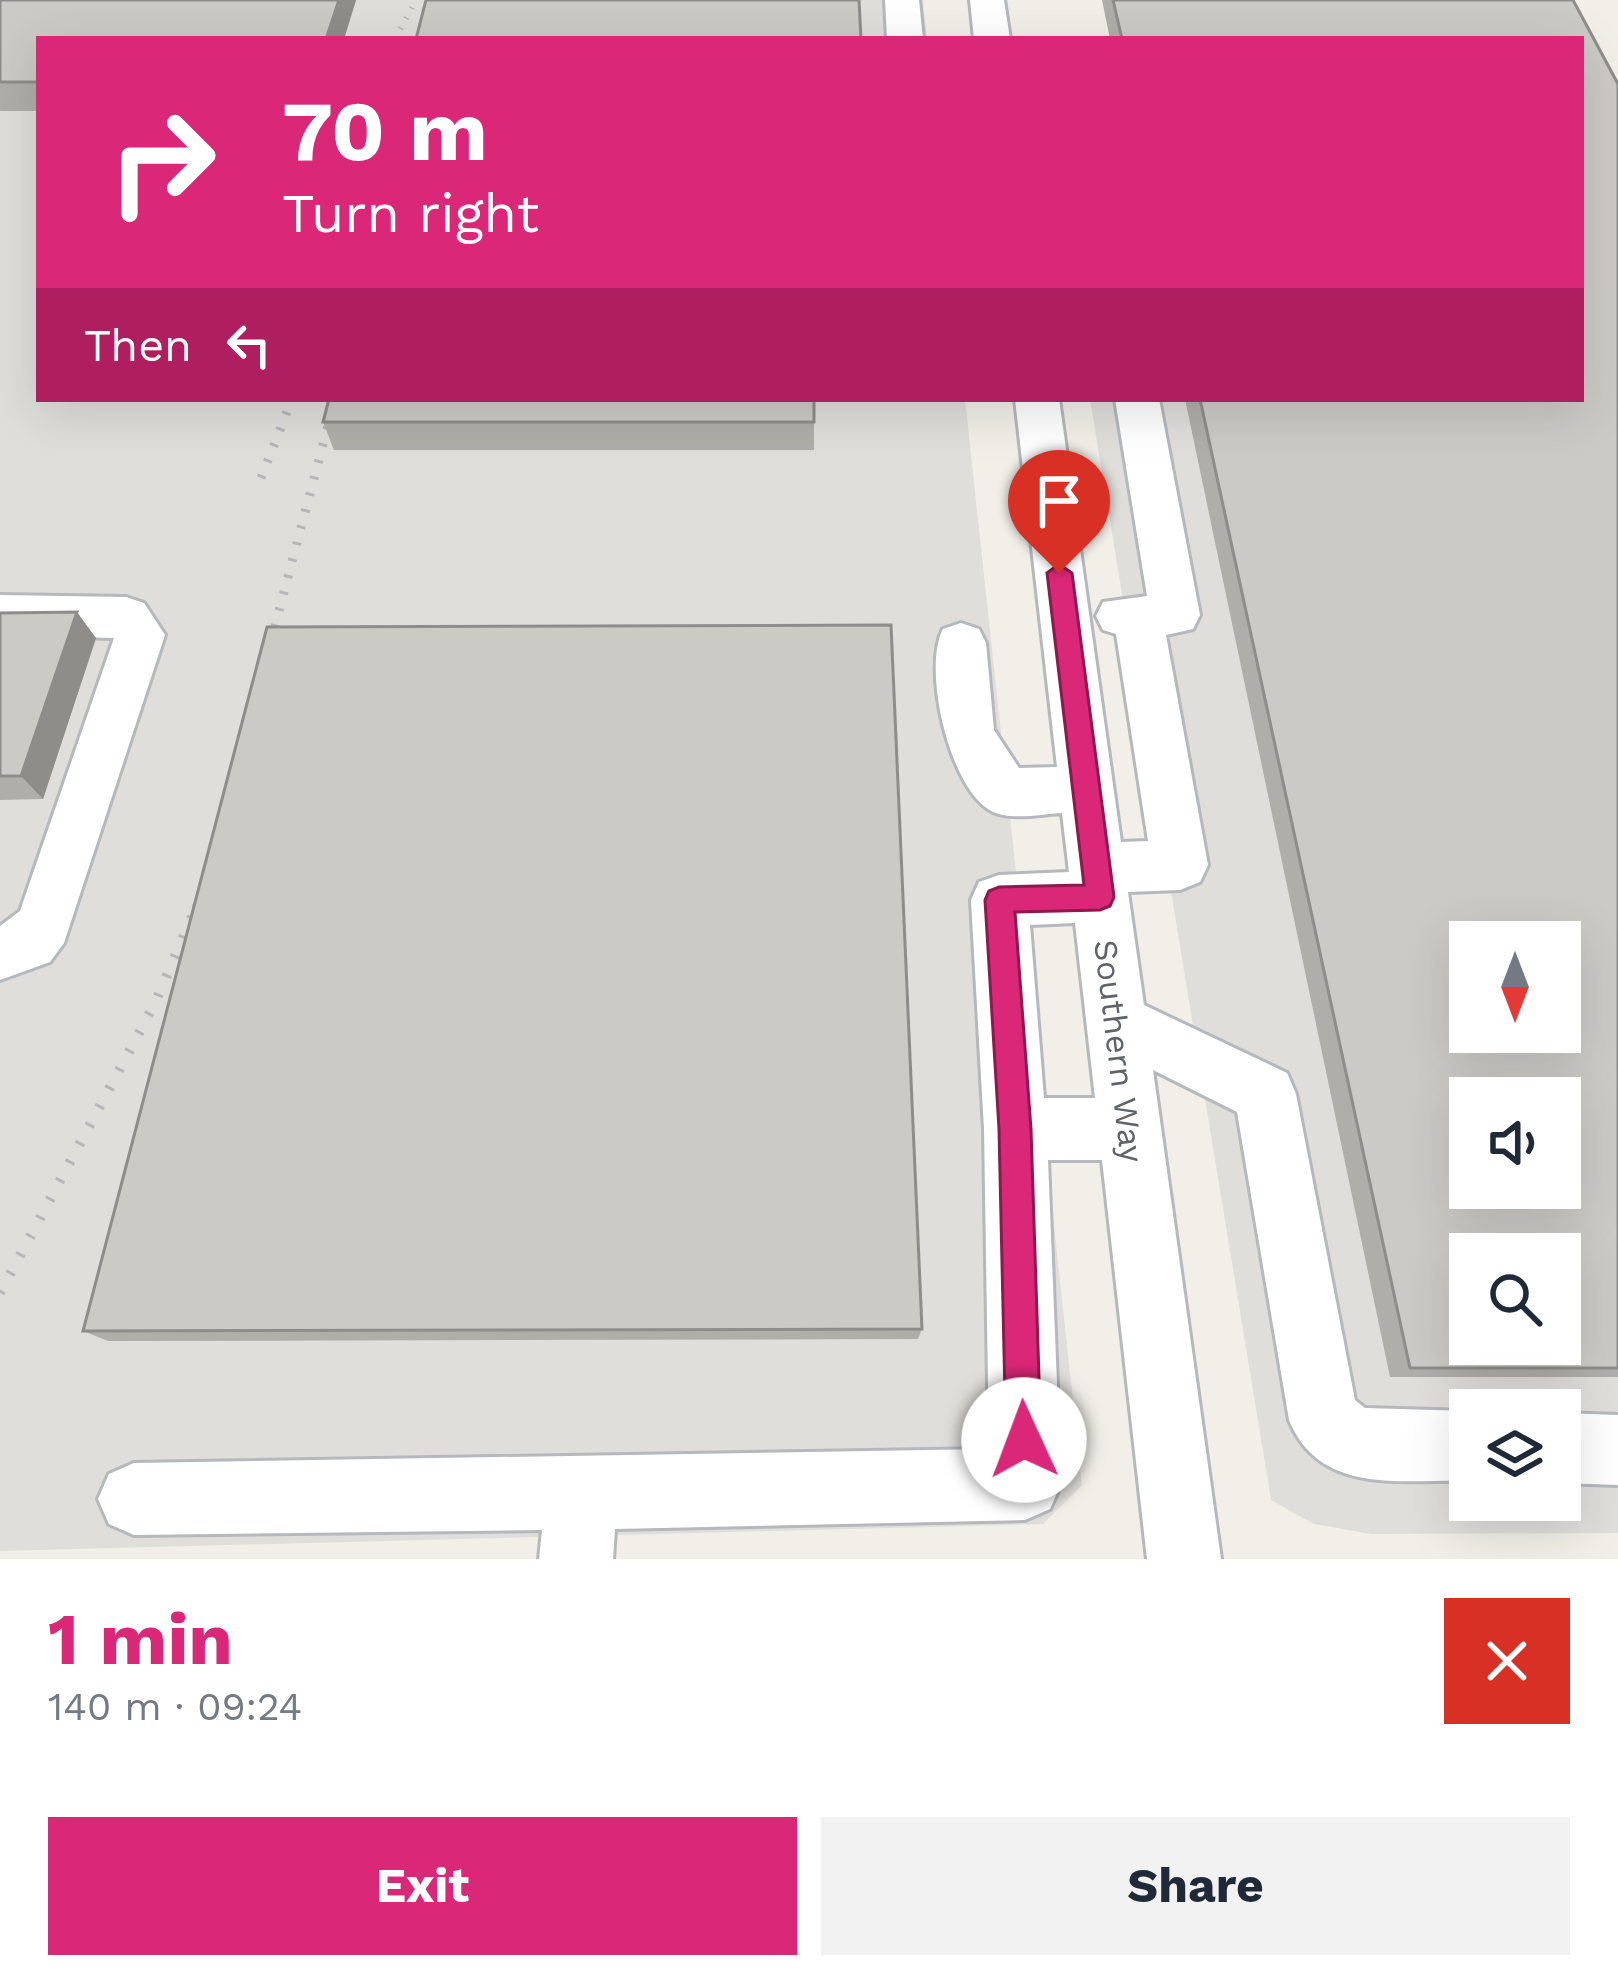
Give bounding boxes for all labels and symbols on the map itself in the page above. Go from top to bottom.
pin [1008,450,1110,573]
north arrow [1449,921,1581,1053]
street label: Southern Way [1086,937,1152,1165]
position arrow [961,1377,1087,1503]

